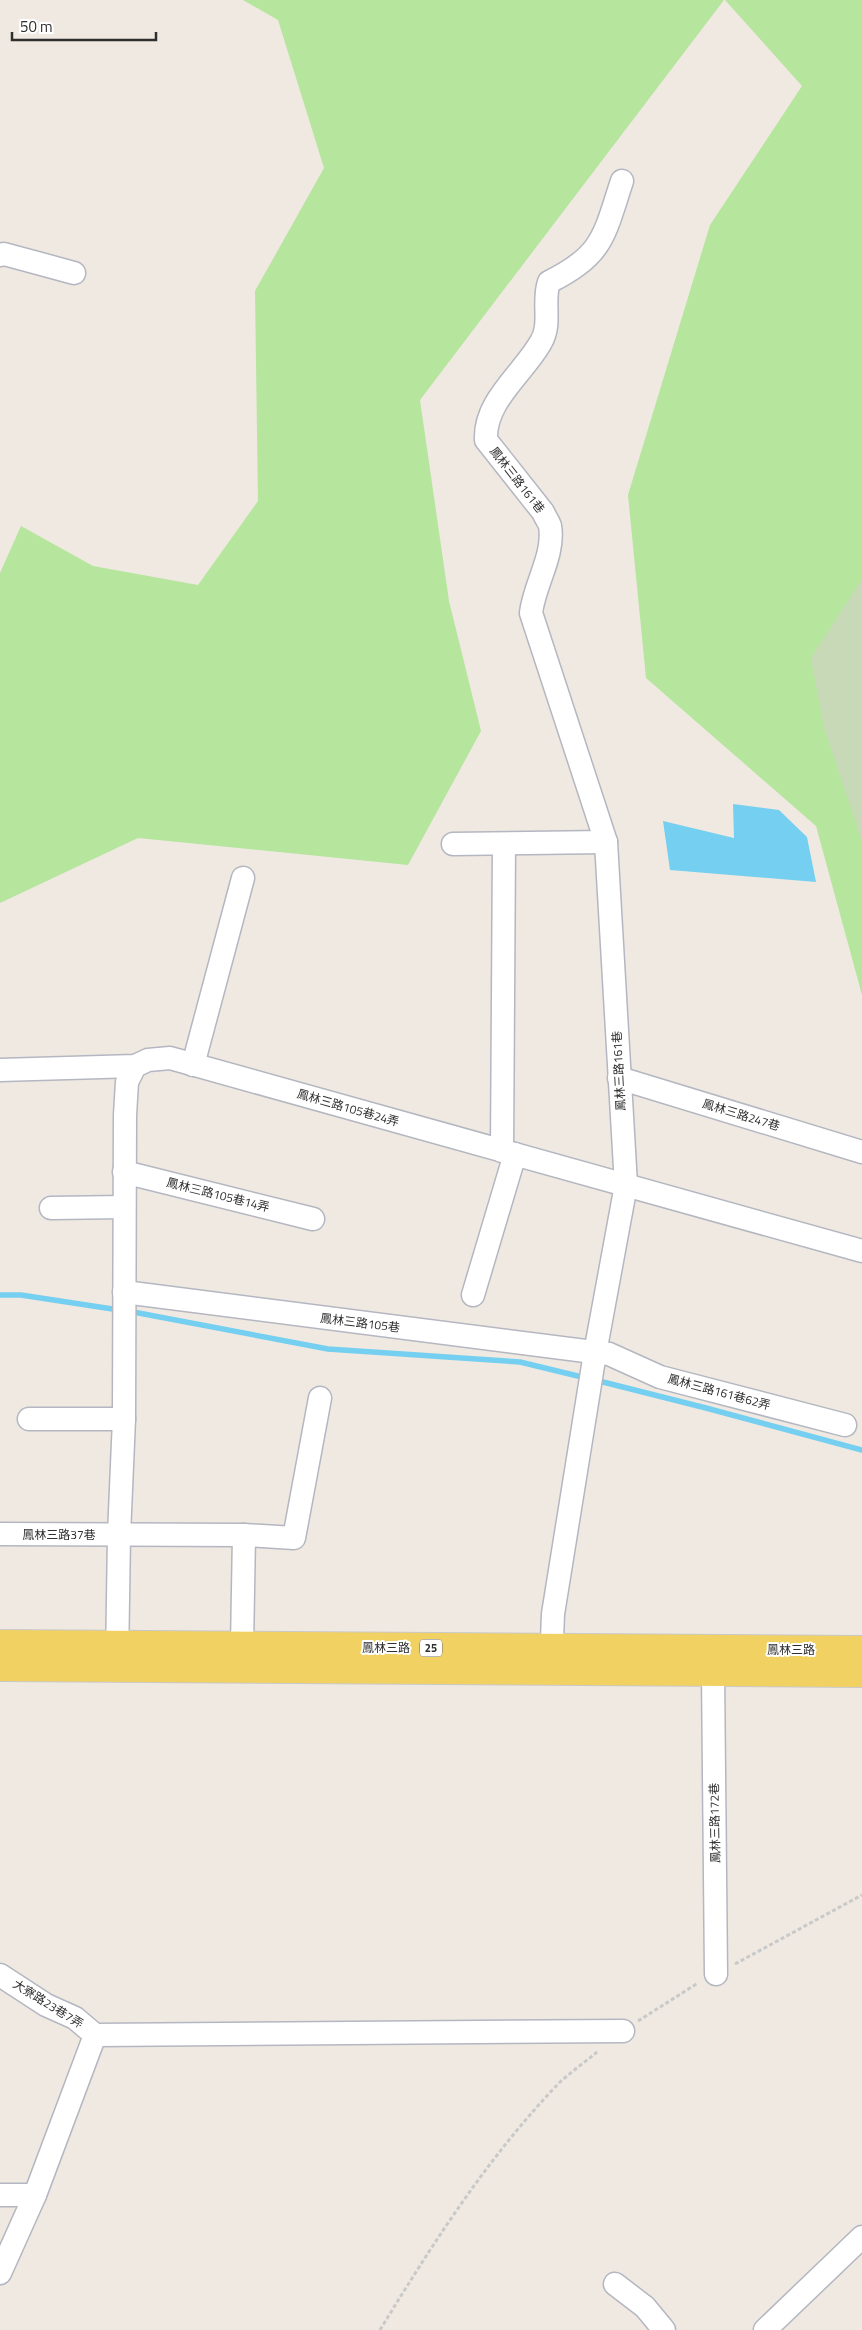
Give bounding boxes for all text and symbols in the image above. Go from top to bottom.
scale bar [12,10,156,42]
text: 50 m [20,15,53,38]
street label: 鳳林三路161巷 [485,442,550,517]
street label: 鳳林三路161巷 [607,1030,630,1112]
street label: 鳳林三路105巷24弄 [295,1084,402,1131]
street label: 鳳林三路247巷 [700,1094,782,1135]
street label: 鳳林三路105巷14弄 [165,1173,272,1217]
street label: 鳳林三路105巷 [319,1308,401,1337]
street label: 鳳林三路161巷62弄 [666,1369,773,1414]
street label: 鳳林三路37巷 [22,1525,96,1544]
street label: 鳳林三路 [362,1638,410,1657]
road number: 25 [420,1640,442,1656]
street label: 鳳林三路 [767,1640,815,1659]
street label: 鳳林三路172巷 [704,1783,725,1863]
street label: 大寮路23巷7弄 [9,1974,87,2033]

